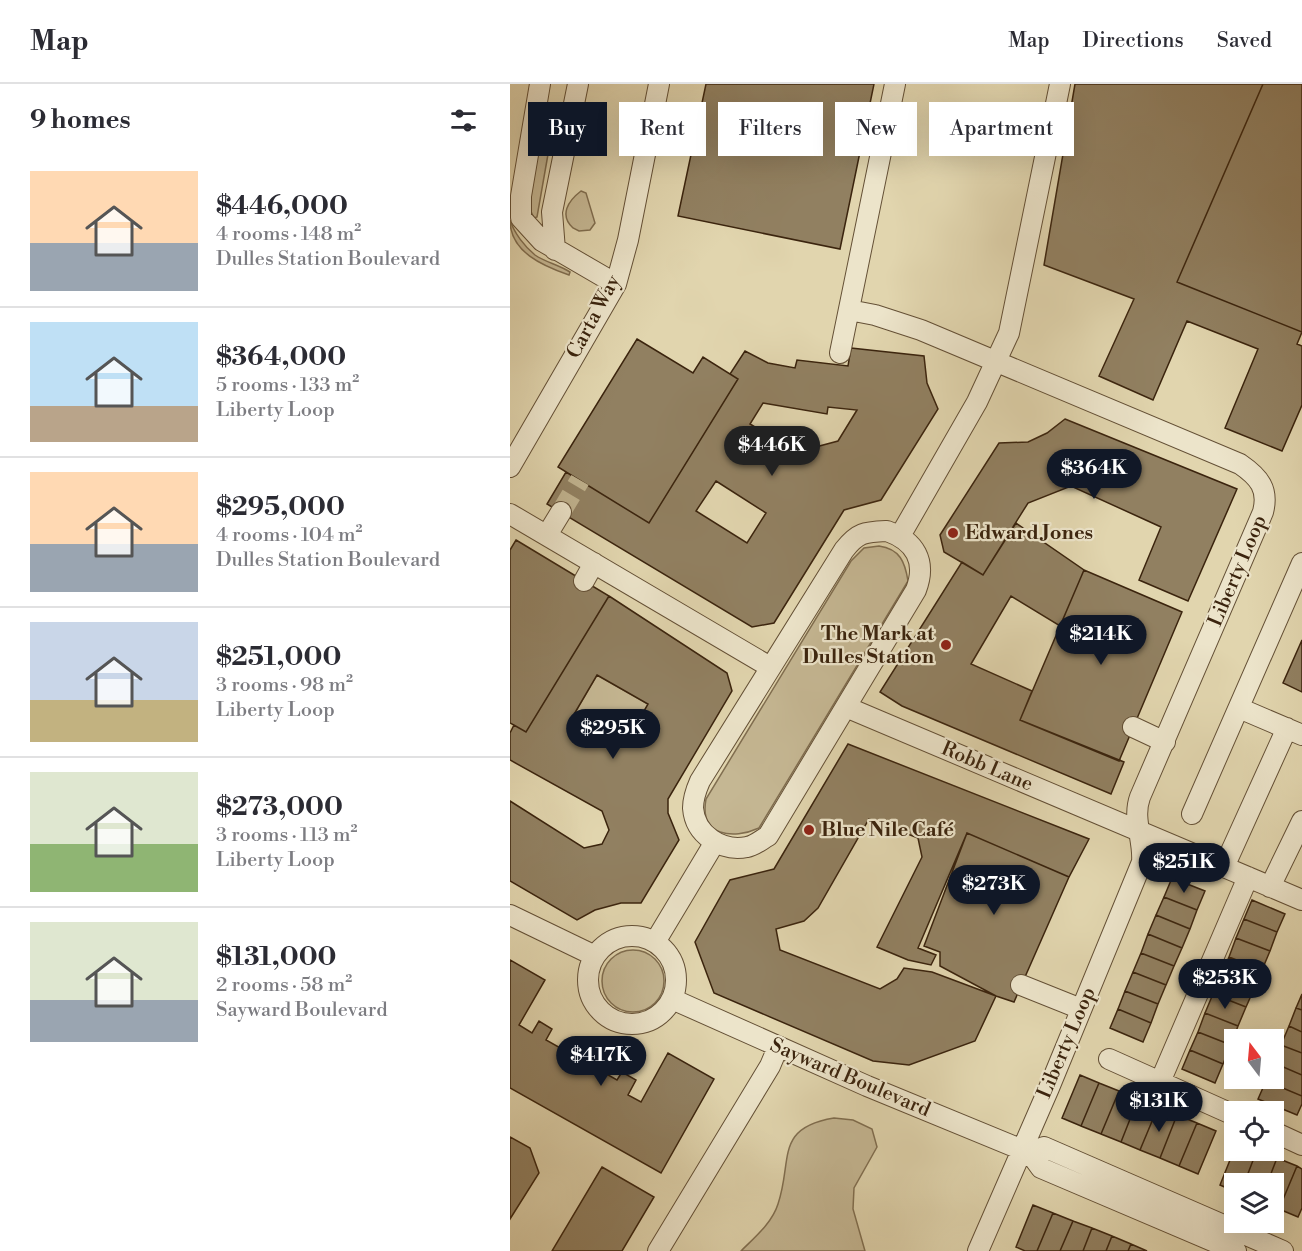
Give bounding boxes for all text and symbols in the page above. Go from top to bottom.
text: Map [30,24,89,59]
text: Map [1008,28,1050,54]
text: Directions [1083,28,1184,54]
text: Saved [1217,28,1272,54]
chip: Buy [528,102,607,156]
chip: Rent [619,102,706,156]
chip: Filters [718,102,823,156]
chip: New [835,102,917,156]
chip: Apartment [929,102,1074,156]
text: 9 homes [30,104,131,136]
icon: filters [447,104,480,137]
text: $446,000 [216,190,348,222]
icon: home [78,195,150,267]
text: 4 rooms · 148 m² [216,222,361,247]
text: Dulles Station Boulevard [216,247,440,272]
street label: Carta Way [562,271,627,363]
text: $364,000 [216,341,346,373]
icon: home [78,346,150,418]
text: 5 rooms · 133 m² [216,373,359,398]
text: Liberty Loop [216,398,335,423]
pin: $446K [730,426,814,477]
text: $446K [738,433,806,458]
pin: $364K [1052,449,1136,500]
text: $364K [1061,456,1127,481]
text: $295,000 [216,491,345,523]
icon: home [78,496,150,568]
street label: Liberty Loop [1203,511,1273,631]
place label: Edward Jones [965,521,1093,546]
text: 4 rooms · 104 m² [216,523,363,548]
marker: Edward Jones [946,526,960,540]
text: Dulles Station Boulevard [216,548,440,573]
pin: $214K [1059,615,1143,666]
place label: The Mark at Dulles Station [803,622,935,670]
text: $214K [1070,622,1132,647]
marker: The Mark at Dulles Station [939,638,953,652]
text: $251,000 [216,641,341,673]
icon: home [78,646,150,718]
text: 3 rooms · 98 m² [216,673,353,698]
text: Liberty Loop [216,698,335,723]
pin: $295K [571,709,655,760]
text: $295K [580,716,646,741]
street label: Robb Lane [937,737,1037,797]
text: $273,000 [216,791,343,823]
icon: home [78,796,150,868]
place label: Blue Nile Café [821,818,954,843]
text: 3 rooms · 113 m² [216,823,357,848]
marker: Blue Nile Café [802,823,816,837]
pin: $251K [1142,843,1226,894]
text: Liberty Loop [216,848,335,873]
text: $251K [1153,850,1215,875]
pin: $273K [952,865,1036,916]
text: $273K [962,872,1026,897]
text: $131,000 [216,941,336,973]
icon: home [78,946,150,1018]
pin: $253K [1183,959,1267,1010]
text: $253K [1192,966,1258,991]
text: 2 rooms · 58 m² [216,973,352,998]
street label: Liberty Loop [1032,983,1102,1103]
text: Sayward Boulevard [216,998,388,1023]
north arrow [1224,1029,1284,1089]
map controls [1224,1029,1284,1233]
street label: Sayward Boulevard [766,1033,934,1123]
pin: $417K [559,1036,643,1087]
text: $417K [570,1043,632,1068]
pin: $131K [1117,1082,1201,1133]
text: $131K [1130,1089,1188,1114]
button: locate [1224,1101,1284,1161]
button: layers [1224,1173,1284,1233]

